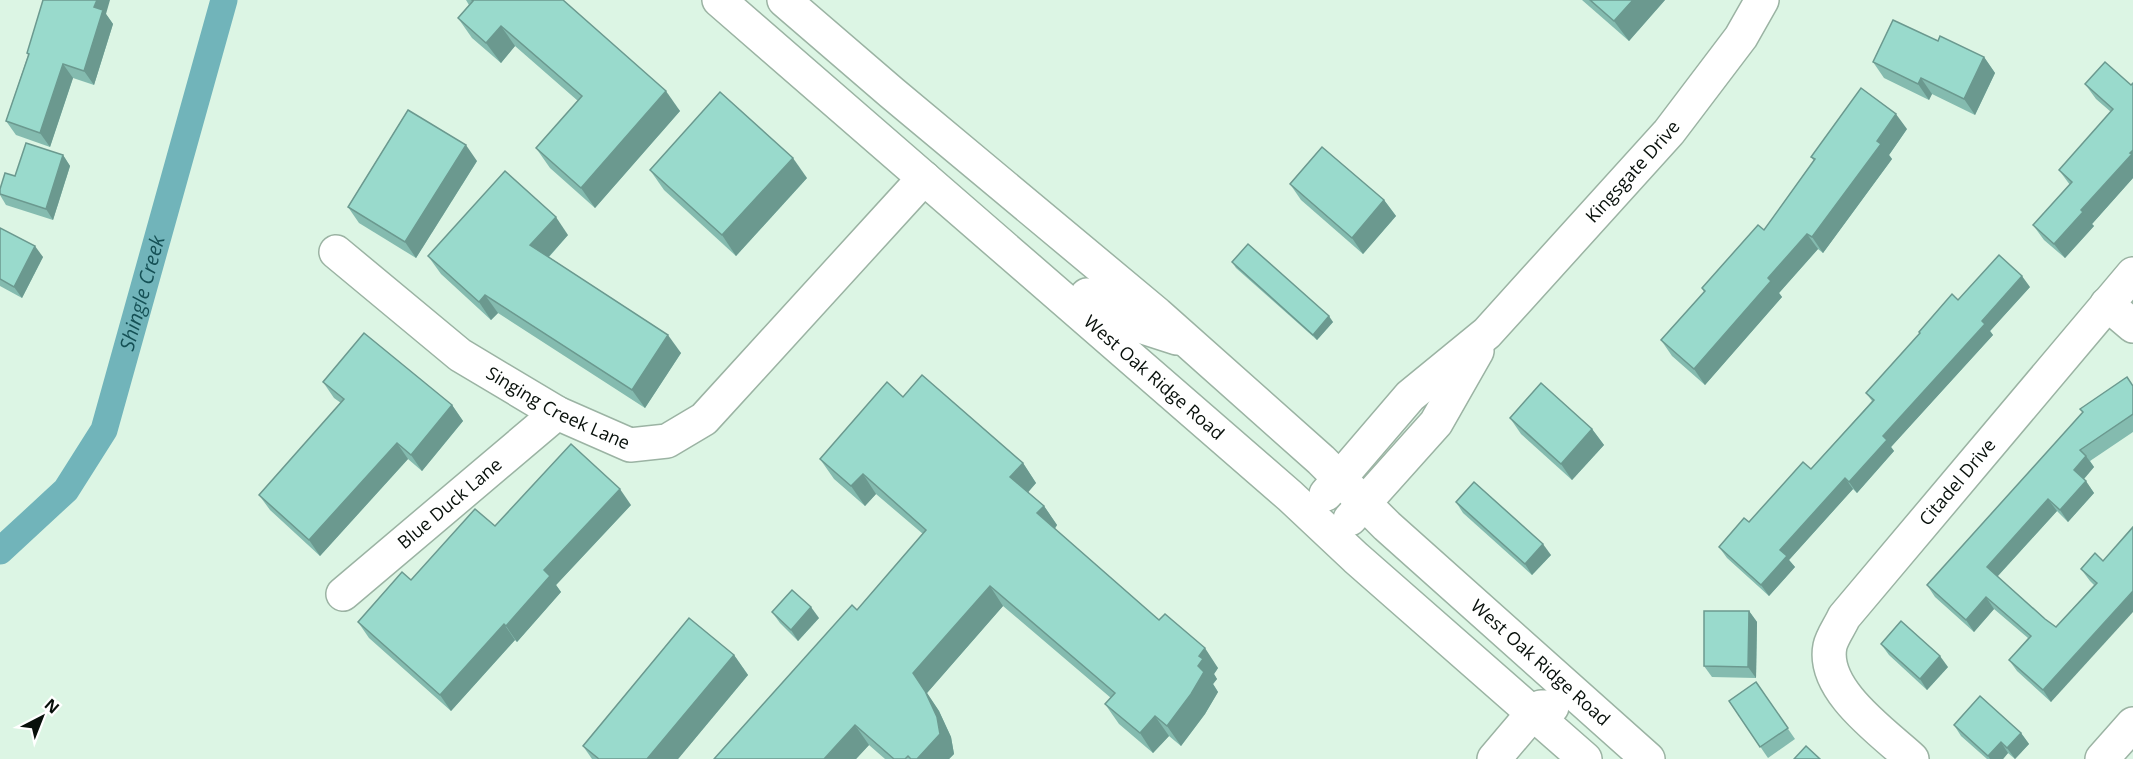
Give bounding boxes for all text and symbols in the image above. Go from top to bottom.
street label: Kingsgate Drive [1580,115,1685,227]
water label: Shingle Creek [113,231,171,354]
street label: West Oak Ridge Road [1079,309,1230,445]
street label: Singing Creek Lane [482,360,634,454]
street label: Citadel Drive [1913,433,2000,530]
street label: Blue Duck Lane [392,452,506,554]
street label: West Oak Ridge Road [1466,594,1616,731]
north arrow [12,687,72,747]
text: N [40,693,64,718]

